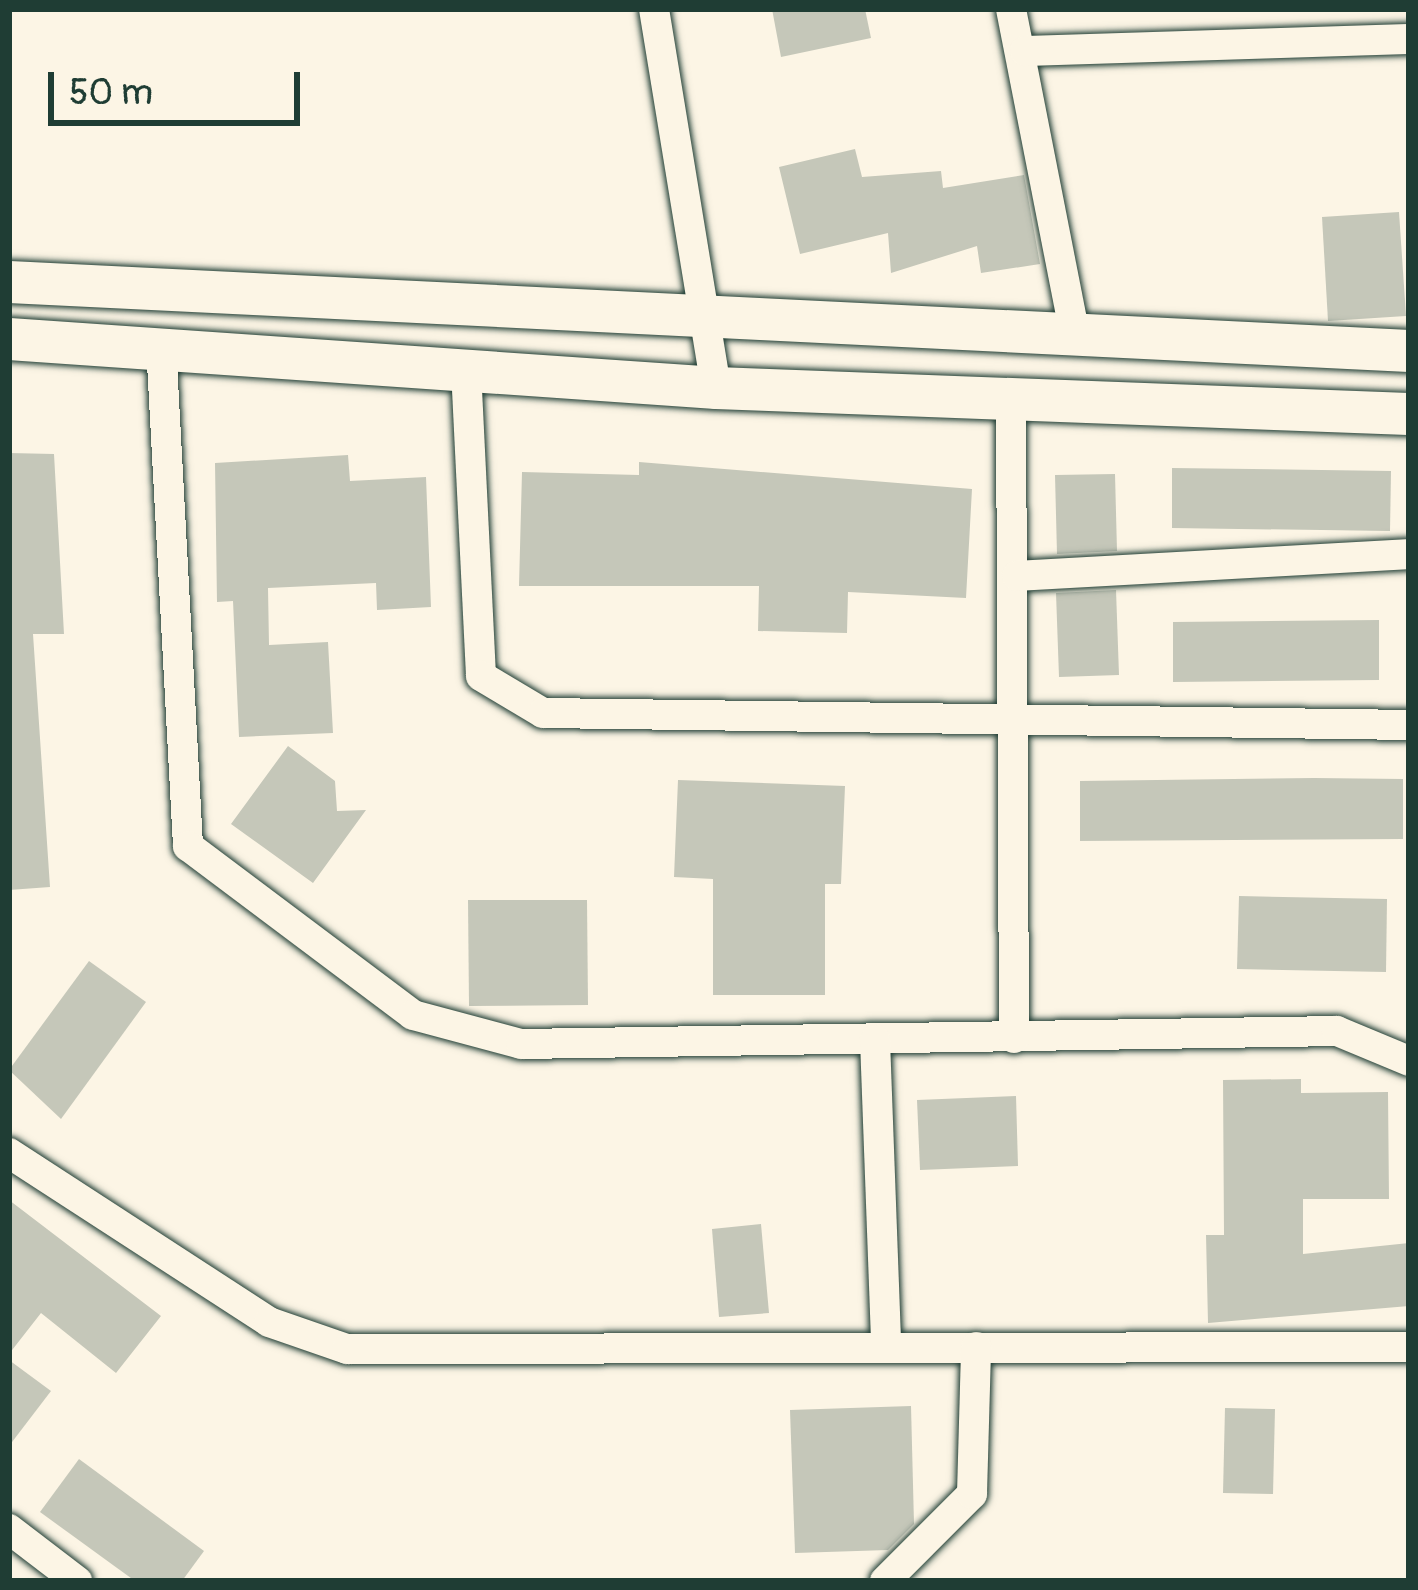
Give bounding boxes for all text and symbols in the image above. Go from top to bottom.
scale bar [54,48,306,122]
text: 50 m [69,70,153,115]

